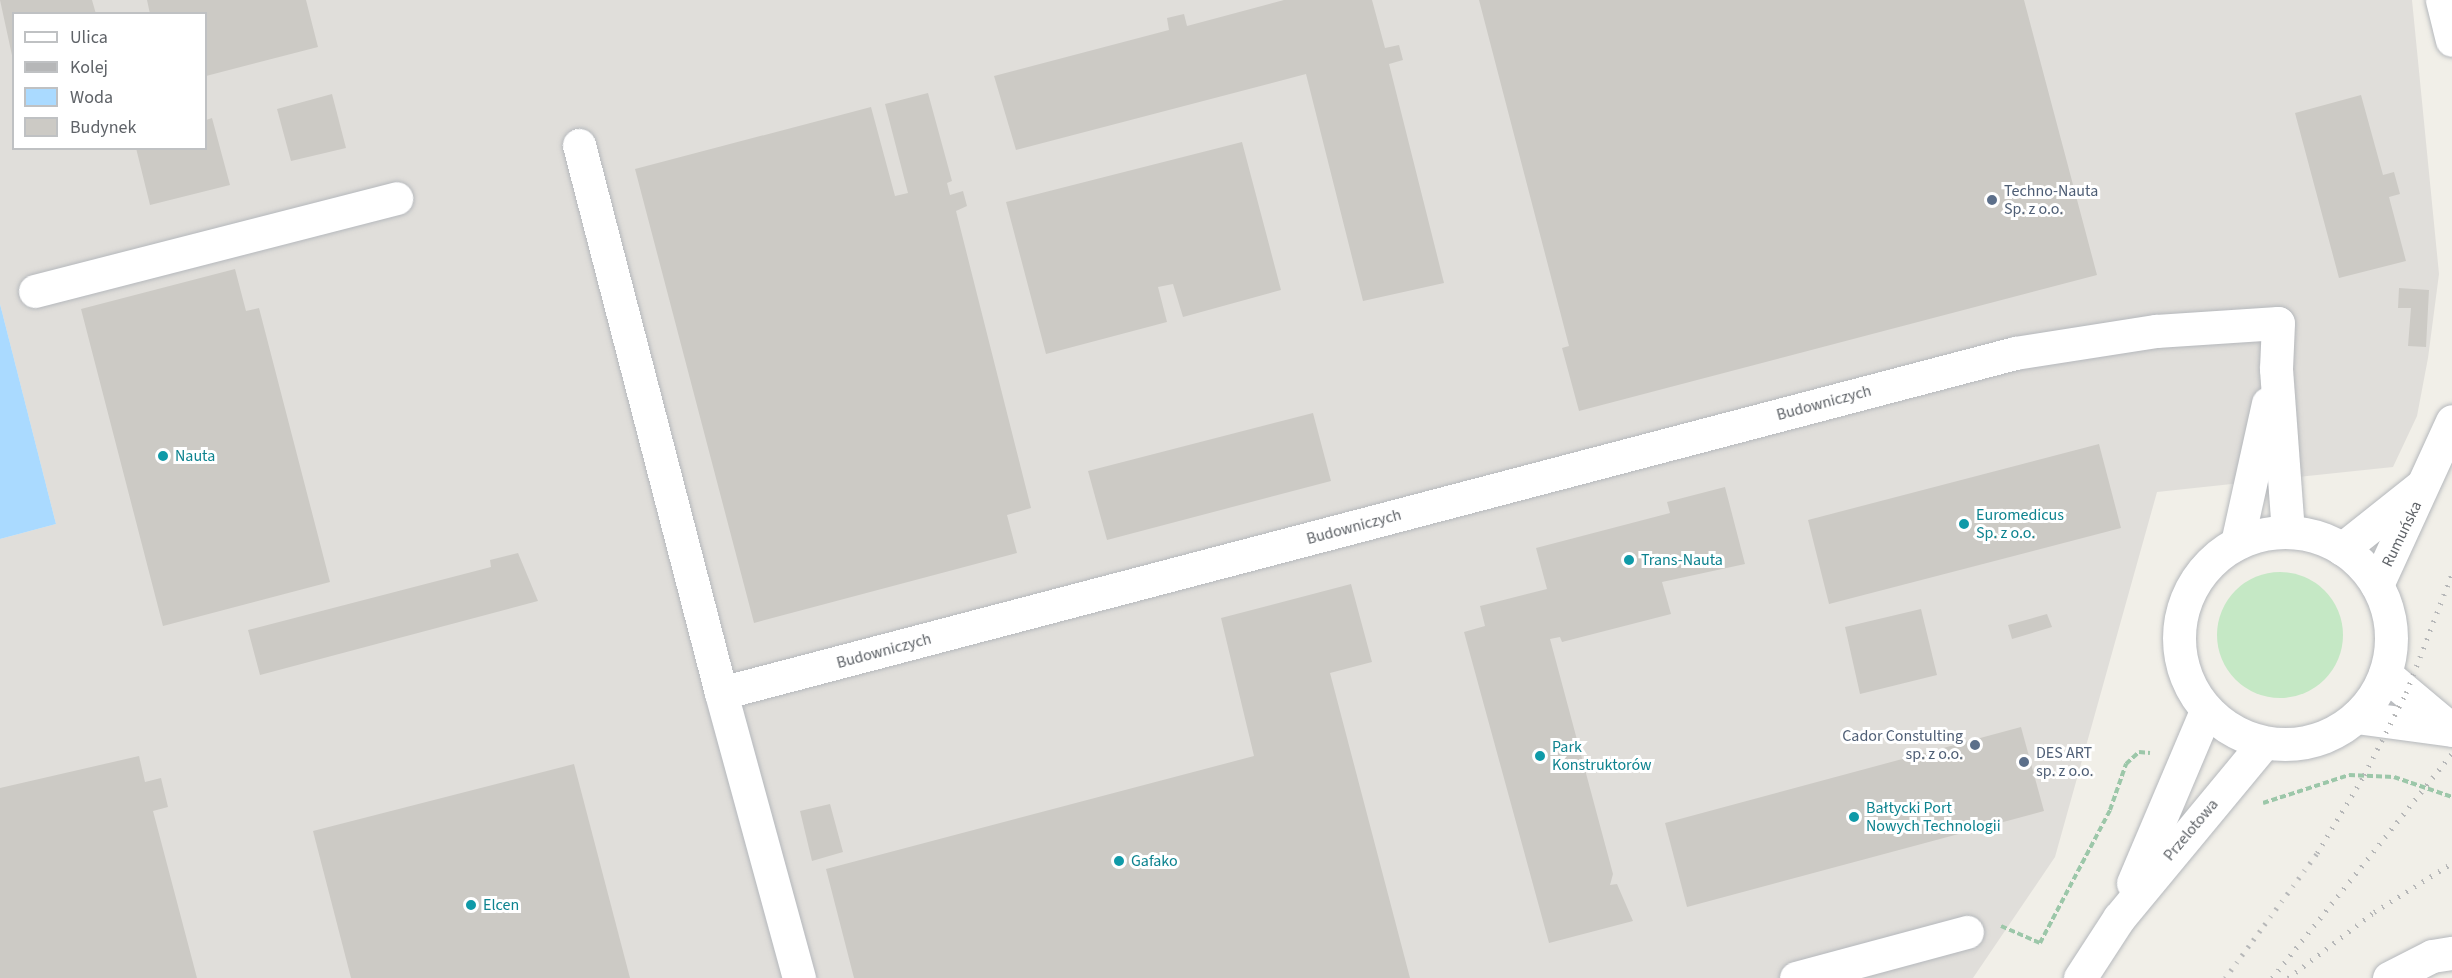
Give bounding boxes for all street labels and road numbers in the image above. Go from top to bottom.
street label: Budowniczych [1775,381,1873,425]
street label: Rumuńska [2378,498,2426,570]
street label: Budowniczych [1305,505,1403,549]
street label: Budowniczych [835,629,933,673]
street label: Przelotowa [2160,795,2222,865]

